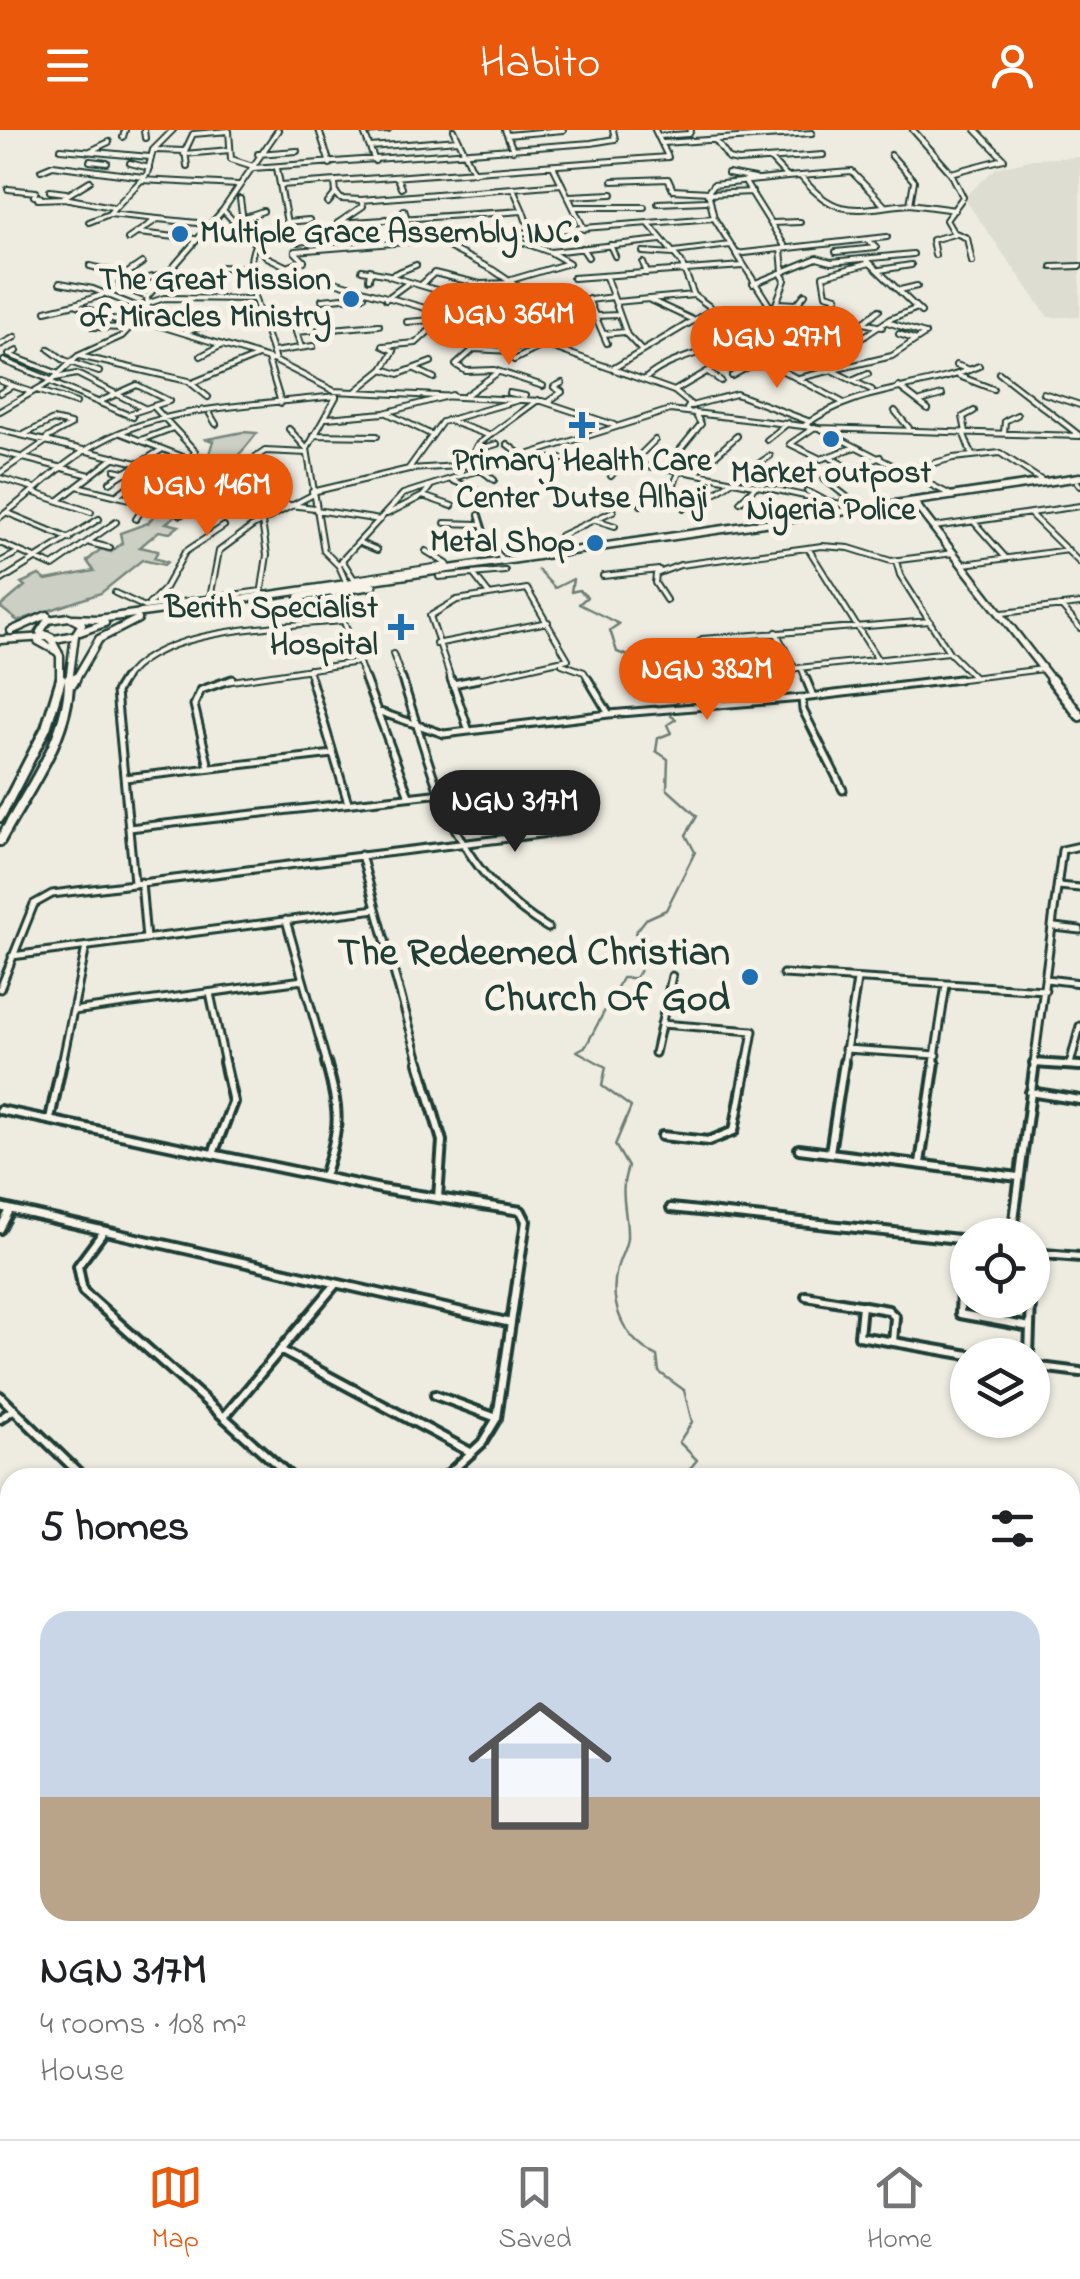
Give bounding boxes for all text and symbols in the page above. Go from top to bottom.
text: Habito [480,32,600,98]
icon: menu [40,38,95,93]
icon: person [985,38,1040,93]
place label: Multiple Grace Assembly INC. [200,211,580,259]
marker: Multiple Grace Assembly INC. [169,223,191,245]
place label: The Great Mission of Miracles Ministry [79,258,331,343]
pin: NGN 364M [406,283,612,368]
marker: The Great Mission of Miracles Ministry [340,288,362,310]
text: NGN 364M [443,292,575,339]
pin: NGN 297M [674,306,880,391]
text: NGN 297M [712,315,842,362]
marker: Primary Health Care Center Dutse Alhaji [569,412,595,438]
marker: Market outpost Nigeria Police [820,428,842,450]
place label: Primary Health Care Center Dutse Alhaji [453,439,713,523]
place label: Market outpost Nigeria Police [731,451,931,536]
pin: NGN 146M [104,454,310,539]
text: NGN 146M [143,463,271,510]
place label: Metal Shop [430,520,575,567]
marker: Metal Shop [584,532,606,554]
place label: Berith Specialist Hospital [163,586,378,670]
marker: Berith Specialist Hospital [388,614,414,640]
pin: NGN 382M [604,638,810,723]
text: NGN 382M [641,647,773,694]
pin: NGN 317M [412,770,618,855]
text: NGN 317M [451,779,579,826]
place label: The Redeemed Christian Church Of God [337,925,731,1030]
marker: The Redeemed Christian Church Of God [739,966,761,988]
map controls [950,1218,1050,1438]
button: locate [950,1218,1050,1318]
button: layers [950,1338,1050,1438]
text: 5 homes [40,1498,189,1559]
icon: filters [985,1501,1040,1556]
icon: home [450,1676,630,1856]
text: NGN 317M [40,1941,207,2002]
text: 4 rooms · 108 m² [40,2002,247,2049]
text: House [40,2049,124,2096]
tab: Map [148,2160,203,2261]
tab: Saved [498,2160,571,2261]
tab: Home [867,2160,932,2261]

